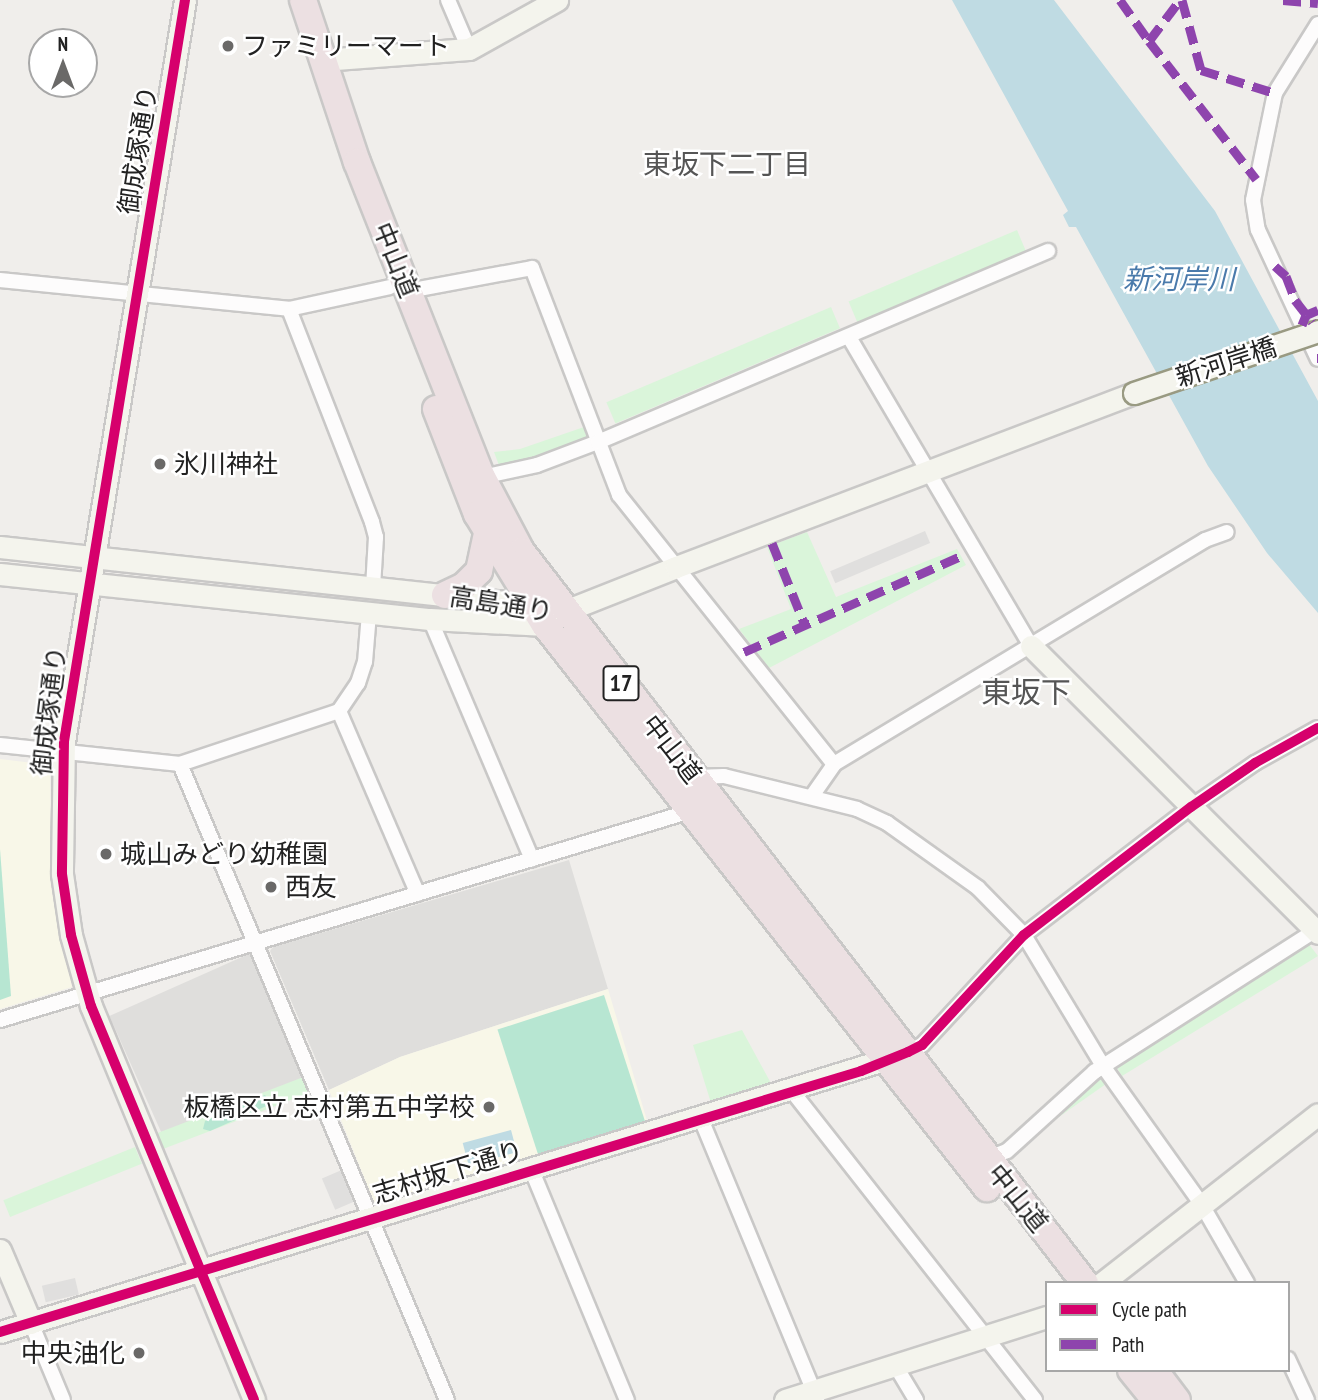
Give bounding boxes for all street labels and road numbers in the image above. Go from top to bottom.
street label: 御成塚通り [112,83,164,217]
street label: 中山道 [367,218,425,302]
street label: 新河岸橋 [1172,331,1280,393]
street label: 高島通り [447,580,555,628]
street label: 御成塚通り [26,645,72,777]
road number: 17 [602,662,640,704]
street label: 中山道 [636,709,708,789]
street label: 志村坂下通り [369,1134,527,1210]
street label: 中山道 [981,1158,1055,1238]

